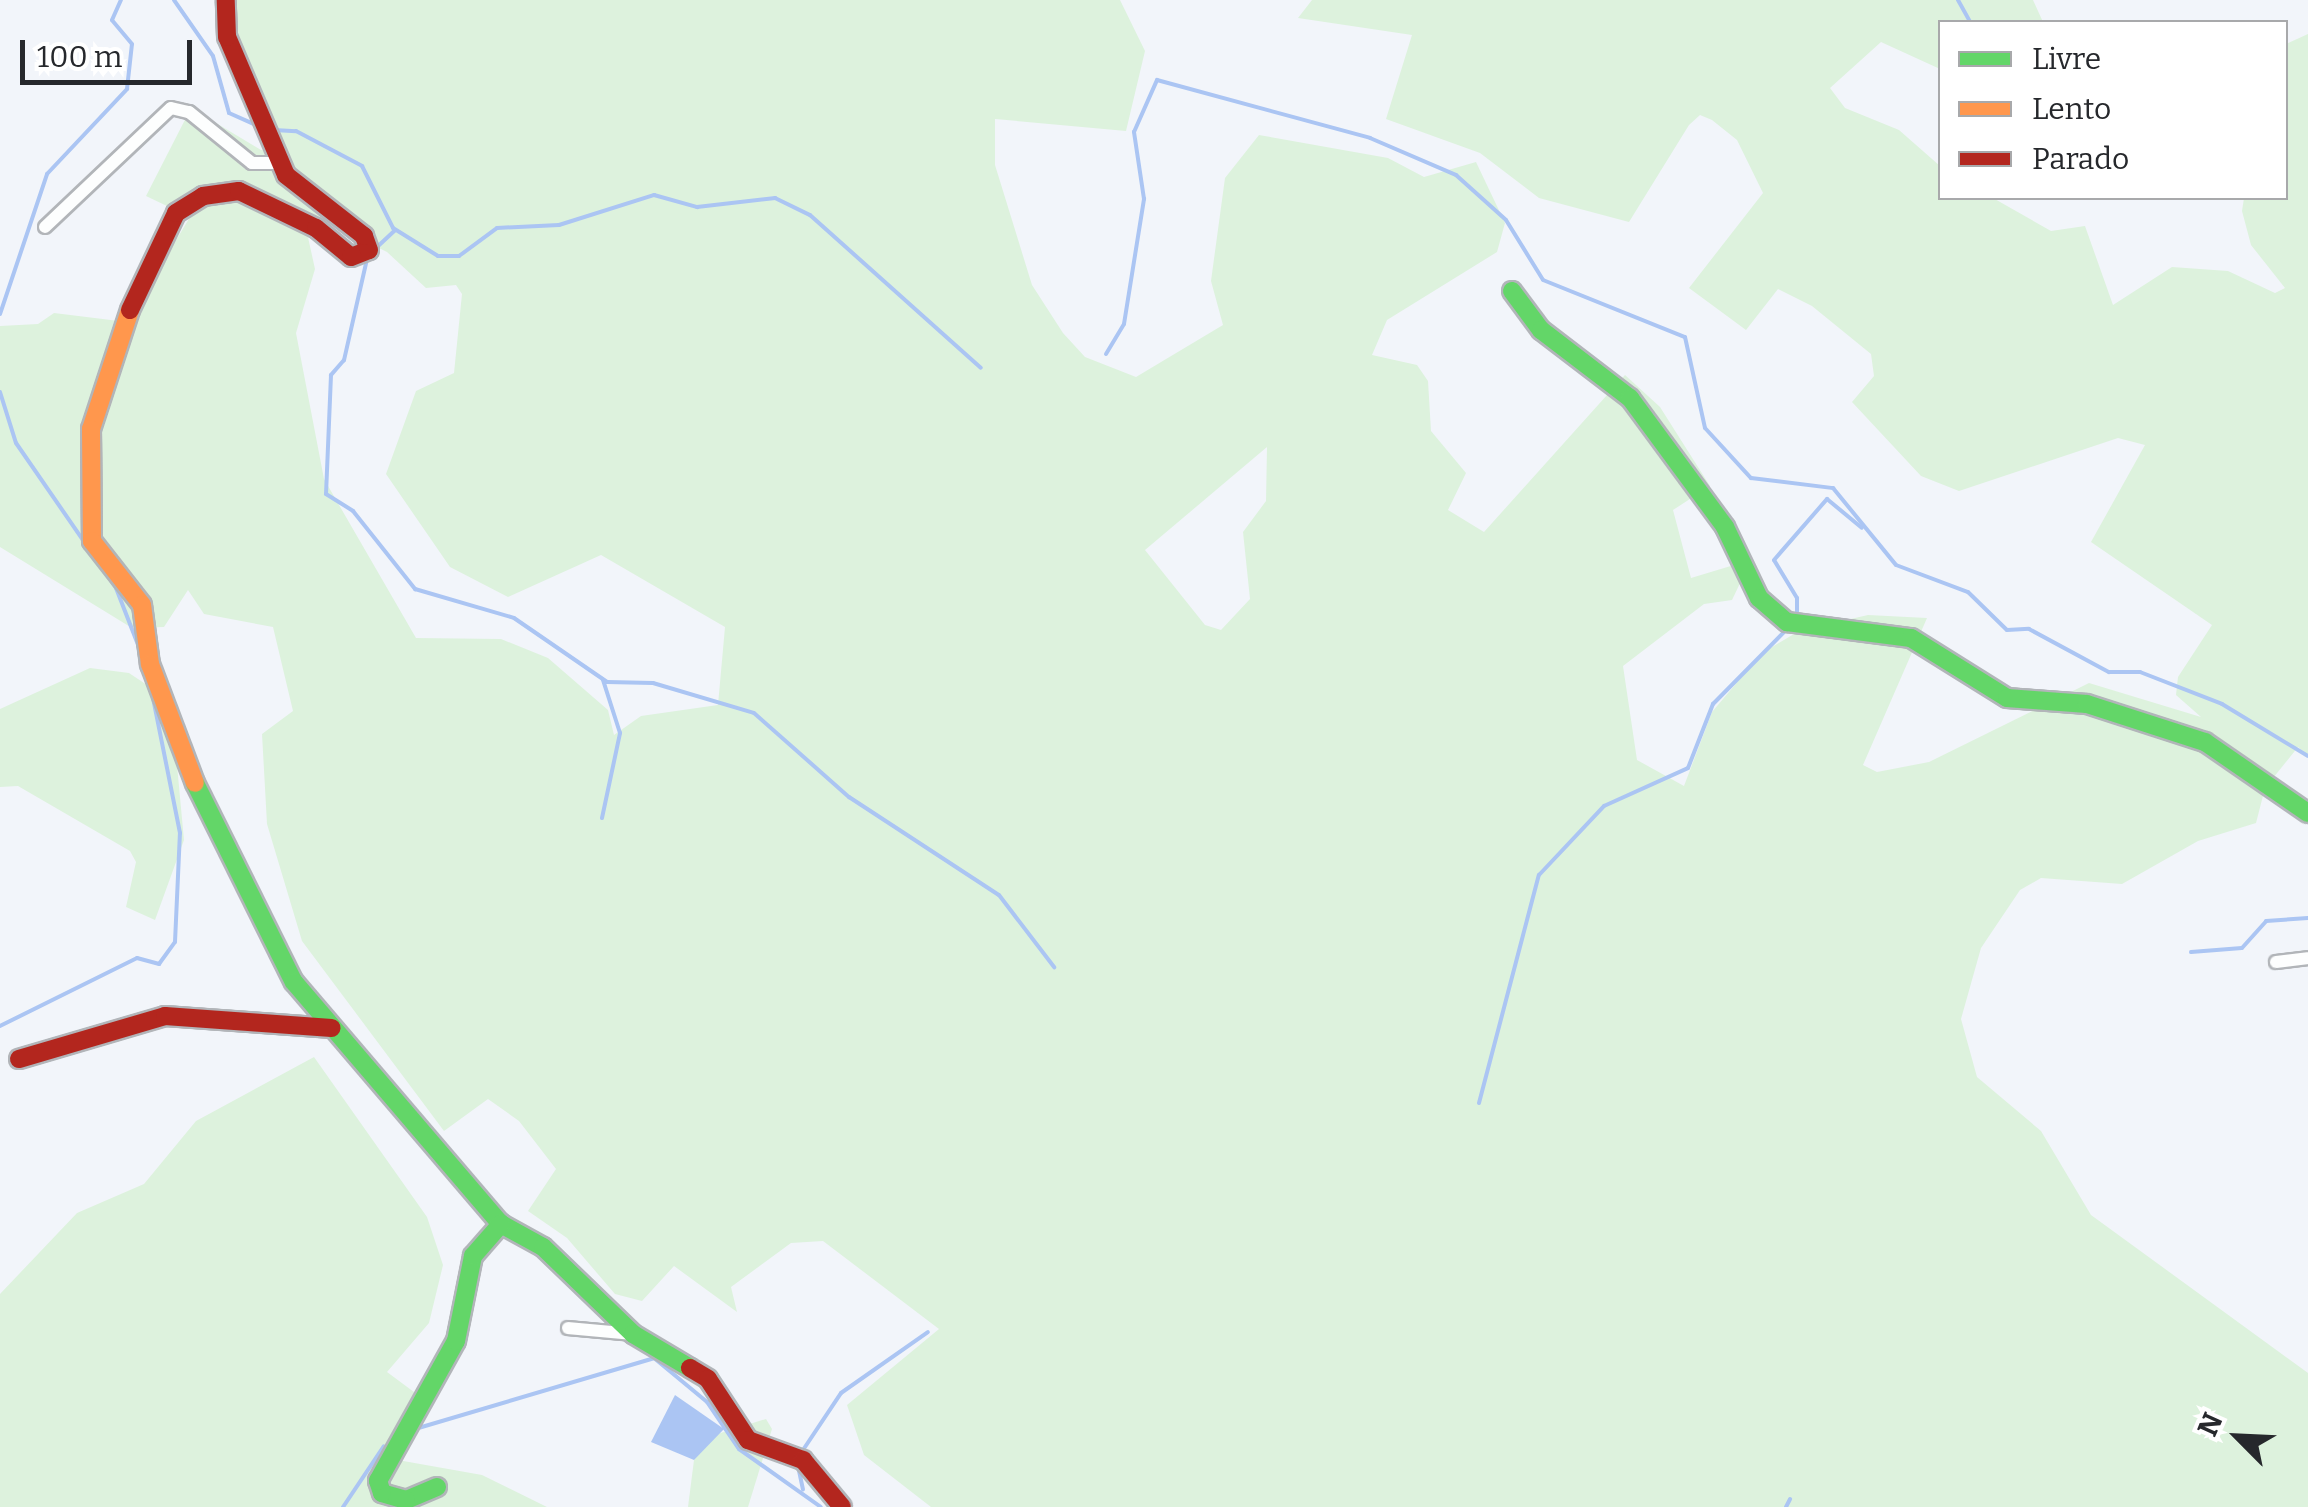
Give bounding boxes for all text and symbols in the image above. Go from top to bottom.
scale bar [25,20,198,82]
legend [1938,20,2288,200]
text: 100 m [37,39,122,75]
text: Livre [2032,41,2101,77]
text: Lento [2032,91,2111,127]
text: Parado [2032,141,2129,177]
north arrow [2188,1387,2288,1487]
text: N [2191,1408,2230,1441]

